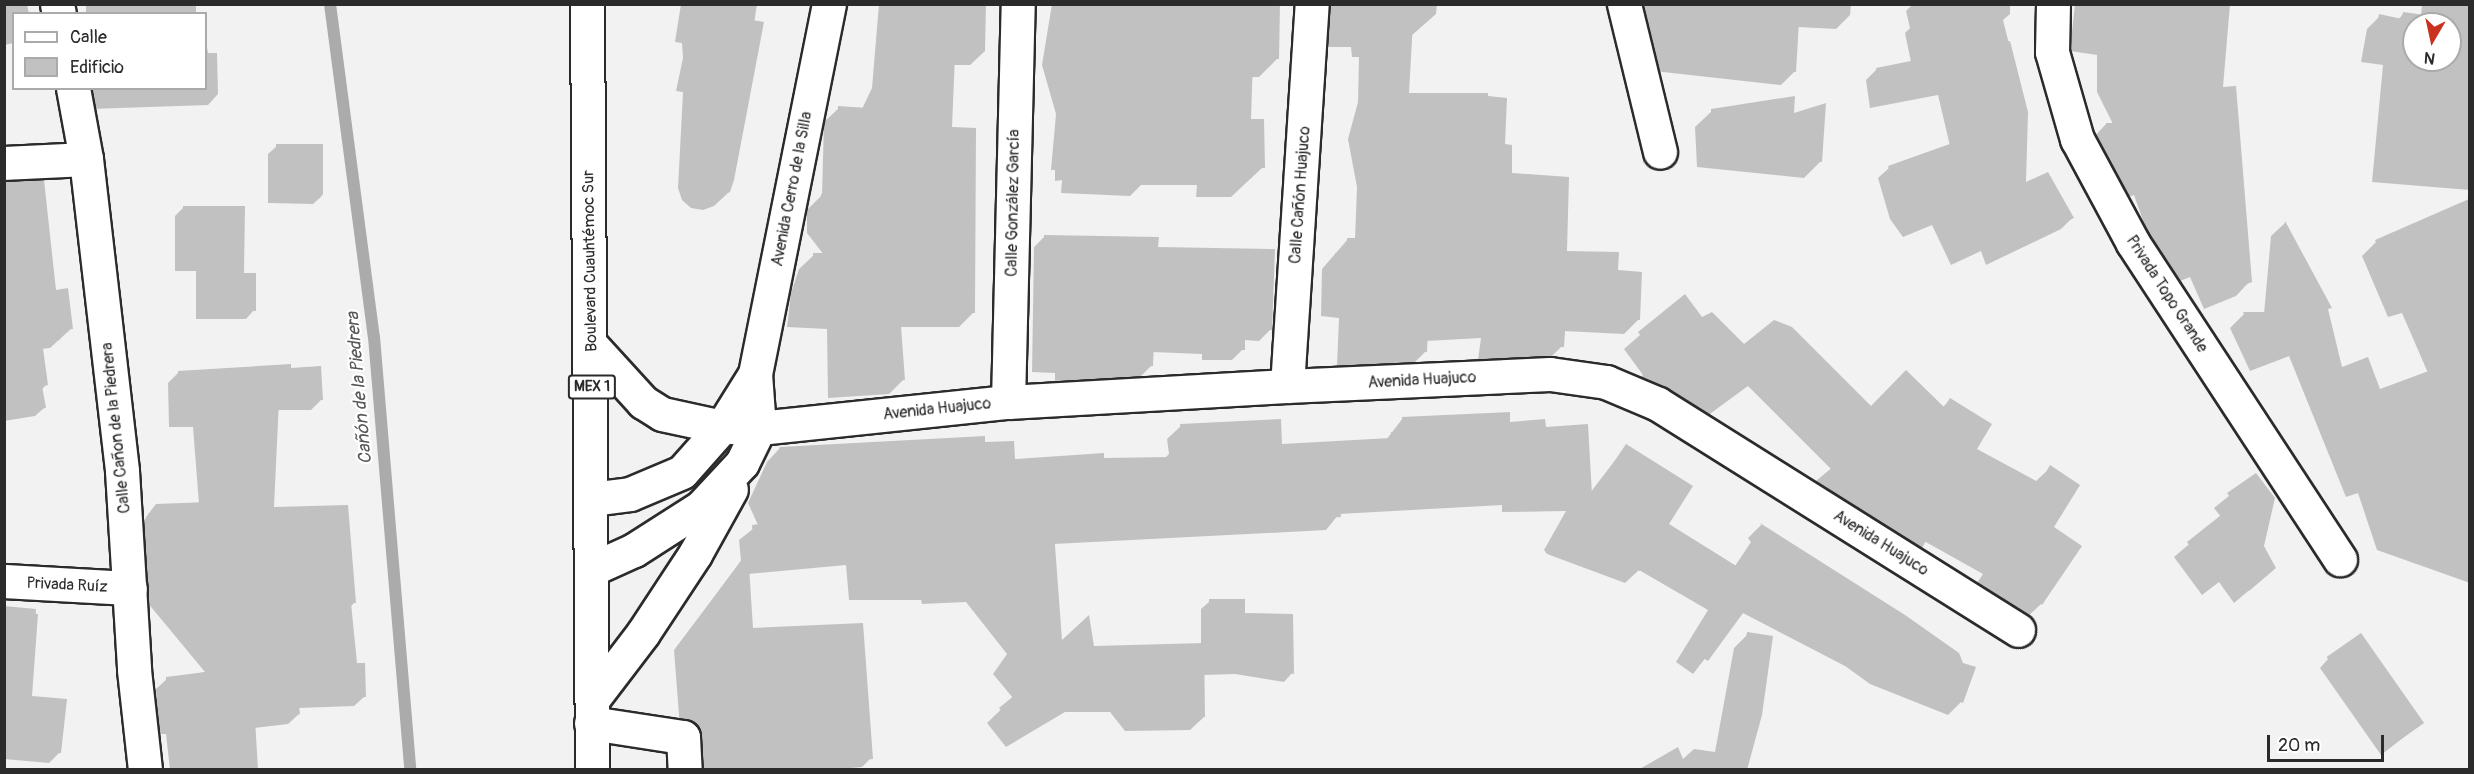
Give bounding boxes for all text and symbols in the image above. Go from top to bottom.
legend [12,12,207,90]
north arrow [2402,12,2462,72]
text: Calle [70,26,107,49]
text: N [2423,47,2436,69]
text: Edificio [70,56,124,79]
street label: Avenida Cerro de la Silla [768,110,816,268]
street label: Calle Cañón Huajuco [1286,126,1314,264]
street label: Calle González García [1002,129,1024,277]
street label: Boulevard Cuauhtémoc Sur [579,170,601,352]
street label: Privada Topo Grande [2122,232,2212,356]
water label: Cañón de la Piedrera [343,311,377,465]
street label: Calle Cañon de la Piedrera [97,342,135,514]
street label: Avenida Huajuco [1367,368,1477,392]
road number: MEX 1 [566,375,618,399]
street label: Avenida Huajuco [882,394,992,424]
street label: Avenida Huajuco [1830,506,1932,580]
street label: Privada Ruíz [26,573,108,597]
scale bar [2270,723,2387,761]
text: 20 m [2278,734,2320,757]

